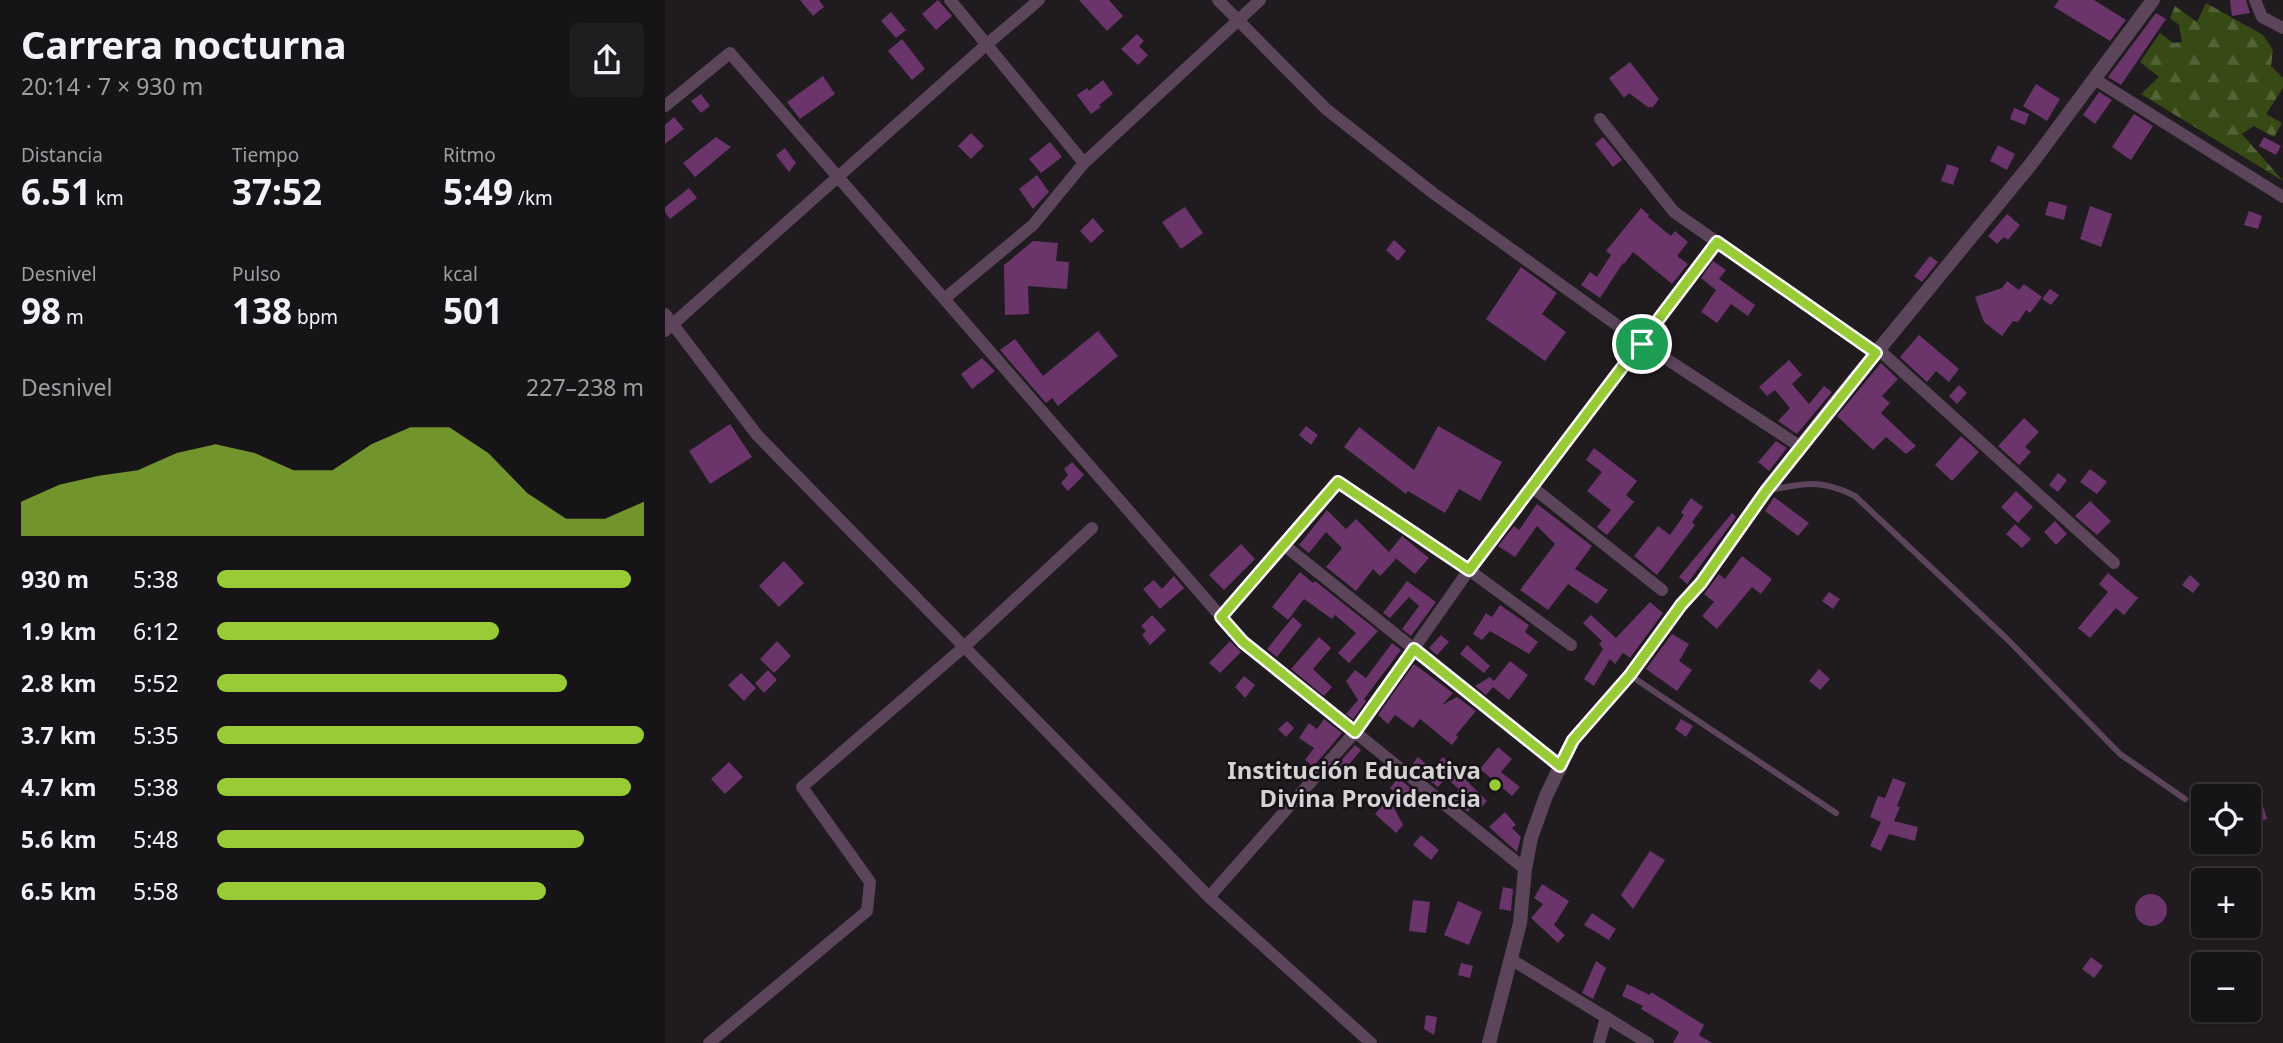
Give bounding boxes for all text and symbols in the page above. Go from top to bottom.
text: Carrera nocturna [21,18,347,70]
button: share [570,23,644,97]
text: 20:14 · 7 × 930 m [21,70,203,102]
text: Distancia [21,142,103,168]
text: Tiempo [232,142,299,168]
text: Ritmo [443,142,496,168]
text: 6.51 [21,168,91,215]
text: 37:52 [232,168,322,215]
text: 5:49 [443,168,513,215]
text: km [91,185,124,211]
text: /km [513,185,553,211]
text: Desnivel [21,261,97,287]
text: Pulso [232,261,281,287]
text: kcal [443,261,478,287]
text: 98 [21,287,61,334]
text: 138 [232,287,292,334]
text: 501 [443,287,503,334]
text: m [61,304,84,330]
text: bpm [292,304,338,330]
pin [1612,314,1672,374]
icon: arrive [1623,325,1661,363]
text: Desnivel [21,371,113,403]
text: 227–238 m [526,371,644,403]
text: 930 m [21,563,89,595]
text: 5:38 [133,563,179,595]
text: 1.9 km [21,615,96,647]
text: 6:12 [133,615,179,647]
text: 2.8 km [21,667,96,699]
text: 5:52 [133,667,179,699]
text: 3.7 km [21,719,96,751]
text: 5:35 [133,719,179,751]
place label: Institución Educativa Divina Providencia [1227,753,1481,814]
text: 4.7 km [21,771,96,803]
text: 5:38 [133,771,179,803]
marker: Institución Educativa Divina Providencia [1487,777,1503,793]
map controls [2191,784,2261,1022]
button: locate [2191,784,2261,854]
text: 5.6 km [21,823,96,855]
text: 5:48 [133,823,179,855]
button: + [2191,868,2261,938]
text: 6.5 km [21,875,96,907]
text: 5:58 [133,875,179,907]
button: − [2191,952,2261,1022]

